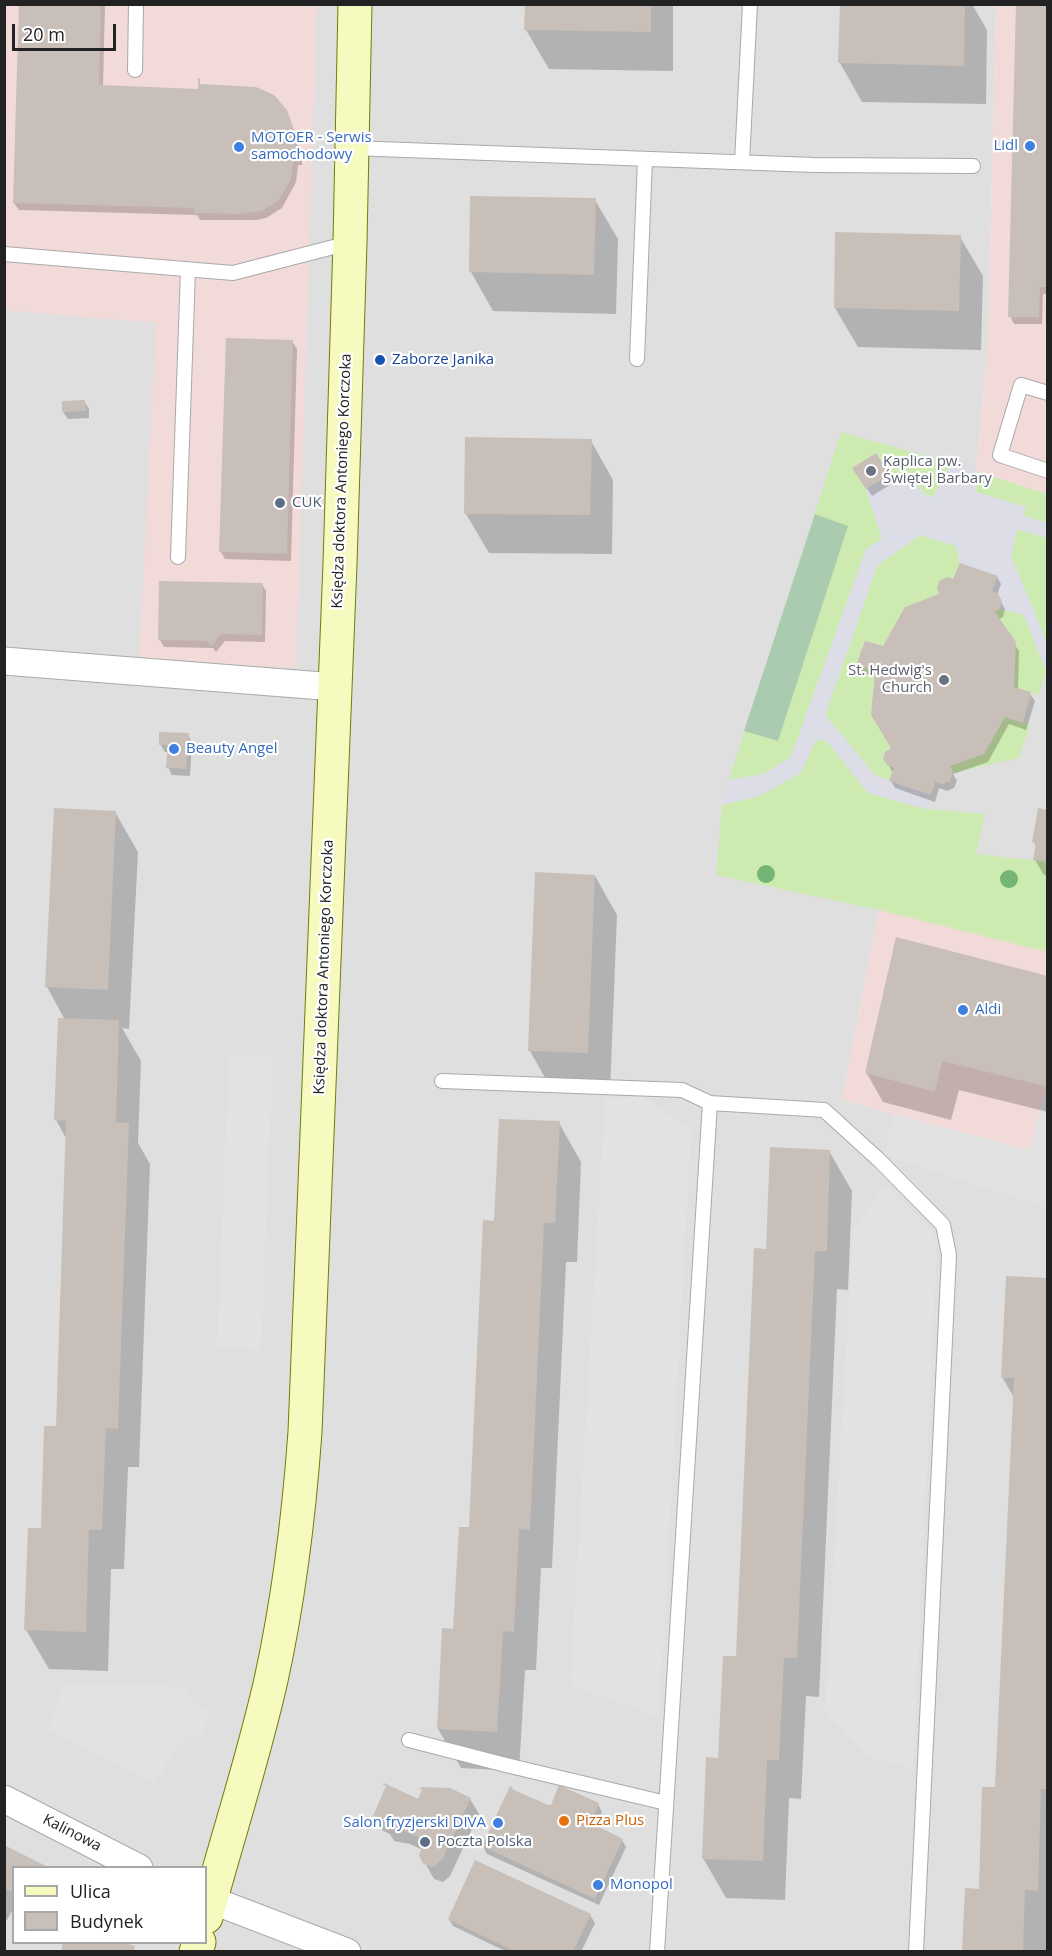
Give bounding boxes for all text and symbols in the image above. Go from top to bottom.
scale bar [15,12,118,50]
text: 20 m [23,22,65,46]
place label: MOTOER - Serwis samochodowy [251,129,372,164]
place label: Lidl [993,137,1018,155]
marker: Lidl [1023,139,1037,153]
marker: MOTOER - Serwis samochodowy [232,140,246,154]
place label: Zaborze Janika [392,351,494,369]
street label: Księdza doktora Antoniego Korczoka [329,353,355,609]
marker: Zaborze Janika [373,353,387,367]
place label: Kaplica pw. Świętej Barbary [883,453,992,488]
marker: Kaplica pw. Świętej Barbary [864,464,878,478]
place label: CUK [292,494,322,512]
marker: CUK [273,496,287,510]
place label: St. Hedwig's Church [848,662,932,697]
marker: St. Hedwig's Church [937,673,951,687]
place label: Beauty Angel [186,740,277,758]
marker: Beauty Angel [167,742,181,756]
street label: Księdza doktora Antoniego Korczoka [311,839,337,1095]
place label: Aldi [975,1001,1001,1019]
marker: Aldi [956,1003,970,1017]
street label: Kalinowa [40,1811,104,1855]
place label: Pizza Plus [576,1812,644,1830]
place label: Salon fryzjerski DIVA [343,1814,486,1832]
marker: Pizza Plus [557,1814,571,1828]
marker: Salon fryzjerski DIVA [491,1816,505,1830]
place label: Poczta Polska [437,1833,532,1851]
marker: Poczta Polska [418,1835,432,1849]
legend [12,1866,207,1944]
place label: Monopol [610,1876,673,1894]
marker: Monopol [591,1878,605,1892]
text: Ulica [70,1879,111,1903]
text: Budynek [70,1909,143,1933]

